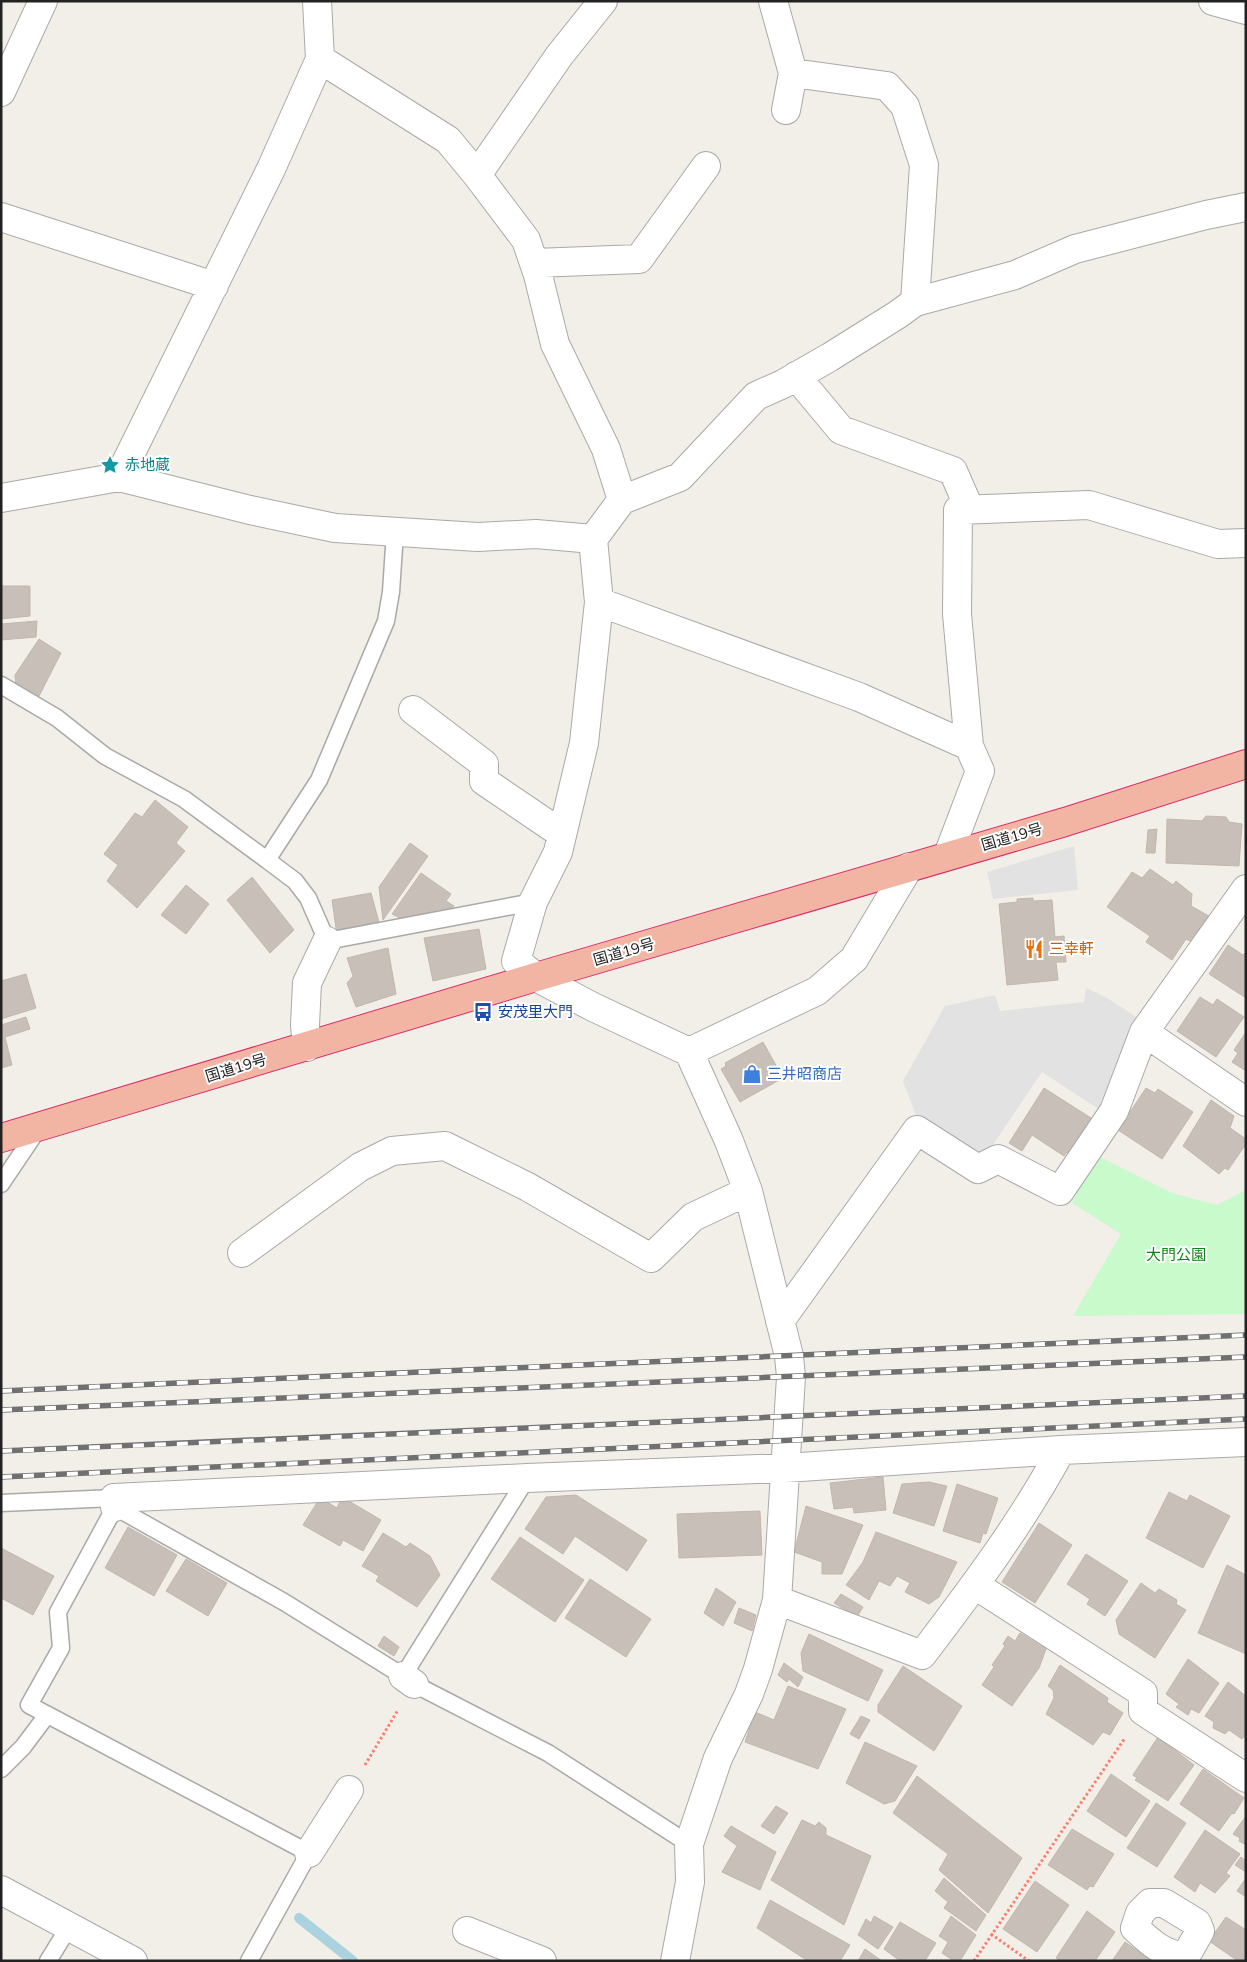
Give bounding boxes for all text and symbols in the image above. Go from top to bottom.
place icon: 赤地蔵 [99,454,121,476]
place label: 赤地蔵 [125,455,170,474]
street label: 国道19号 [979,819,1045,854]
street label: 国道19号 [591,934,657,969]
restaurant icon: 三幸軒 [1023,938,1045,960]
place label: 三幸軒 [1049,939,1094,958]
bus stop icon: 安茂里大門 [472,1001,494,1023]
place label: 安茂里大門 [498,1002,573,1021]
street label: 国道19号 [203,1049,269,1086]
shop icon: 三井昭商店 [741,1063,763,1085]
place label: 三井昭商店 [767,1064,842,1083]
park label: 大門公園 [1146,1245,1206,1264]

